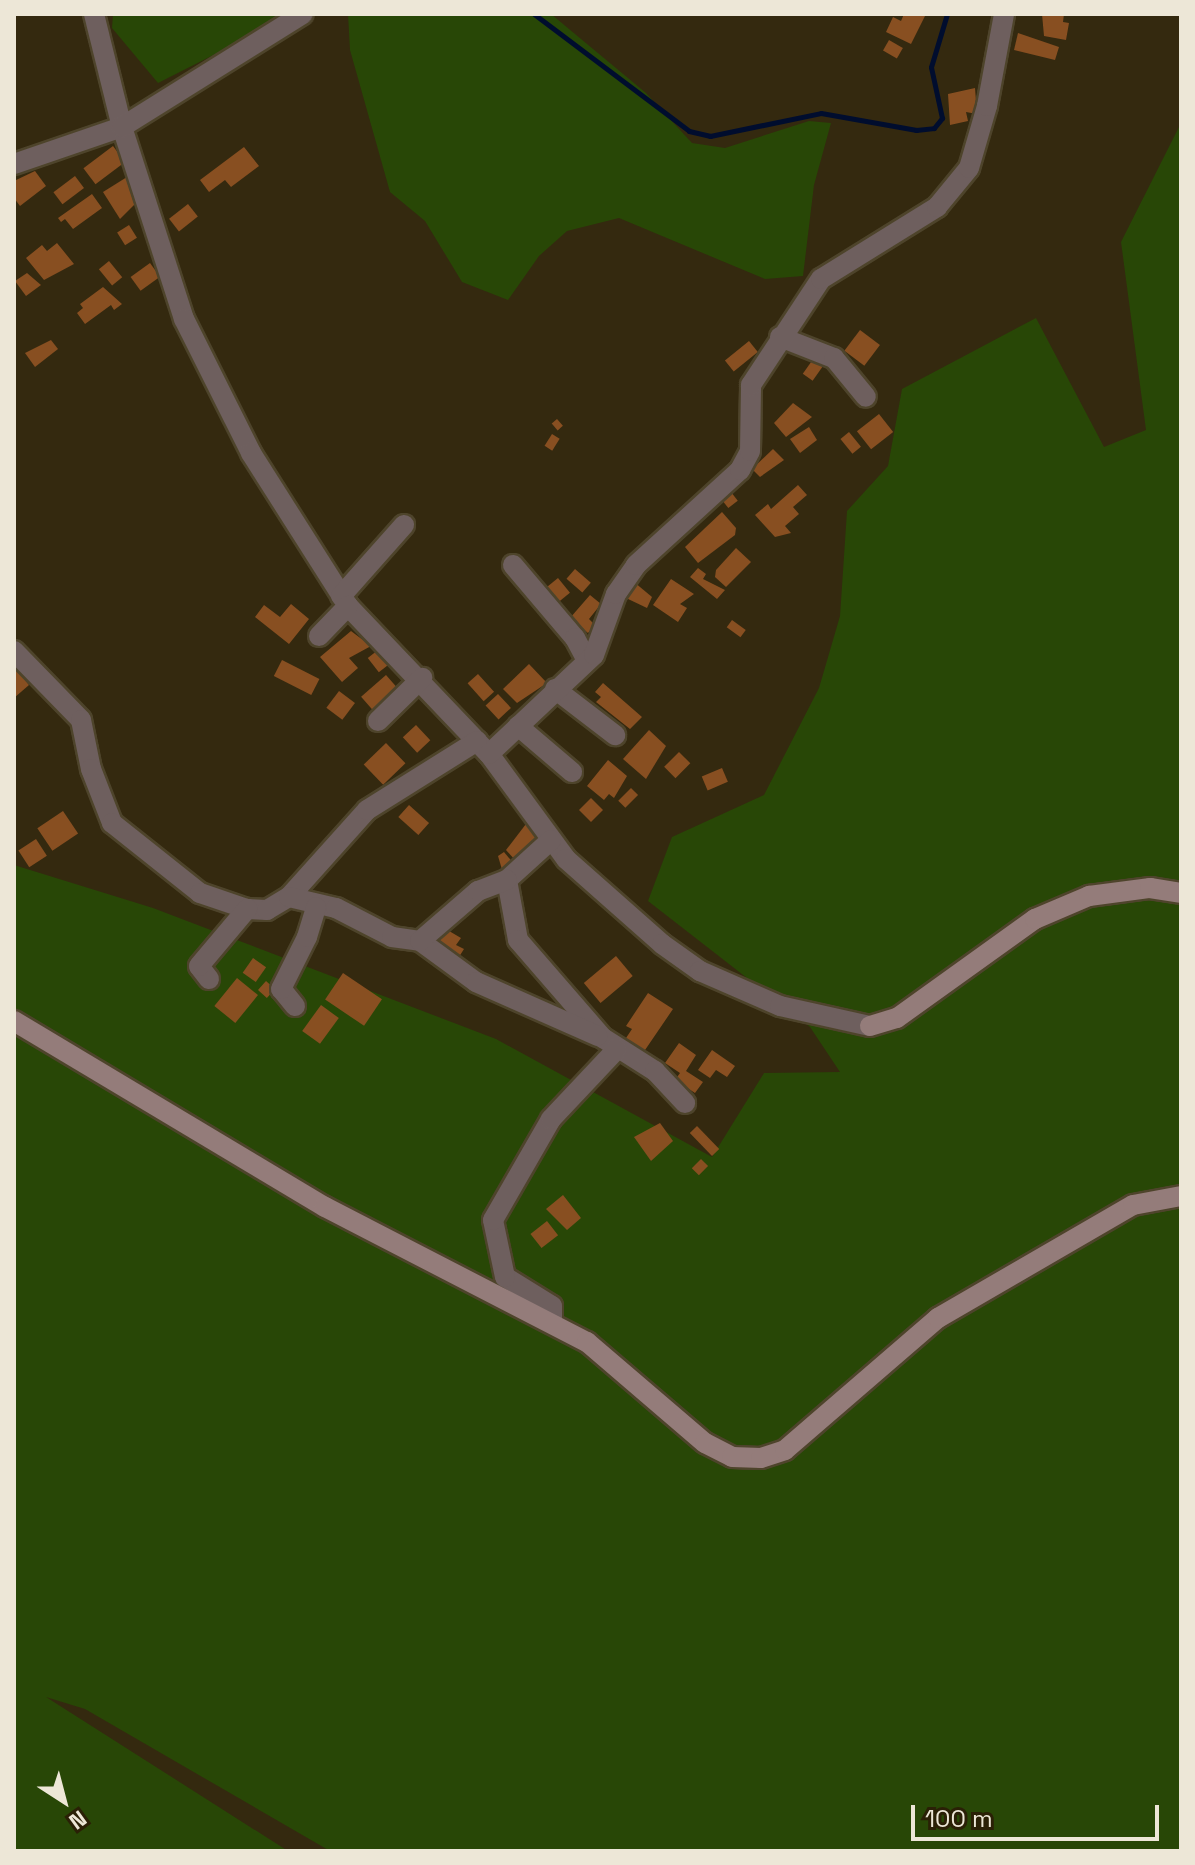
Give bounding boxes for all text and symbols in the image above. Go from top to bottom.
north arrow [24,1761,104,1841]
scale bar [915,1789,1163,1839]
text: 100 m [925,1803,993,1834]
text: N [64,1805,92,1836]

